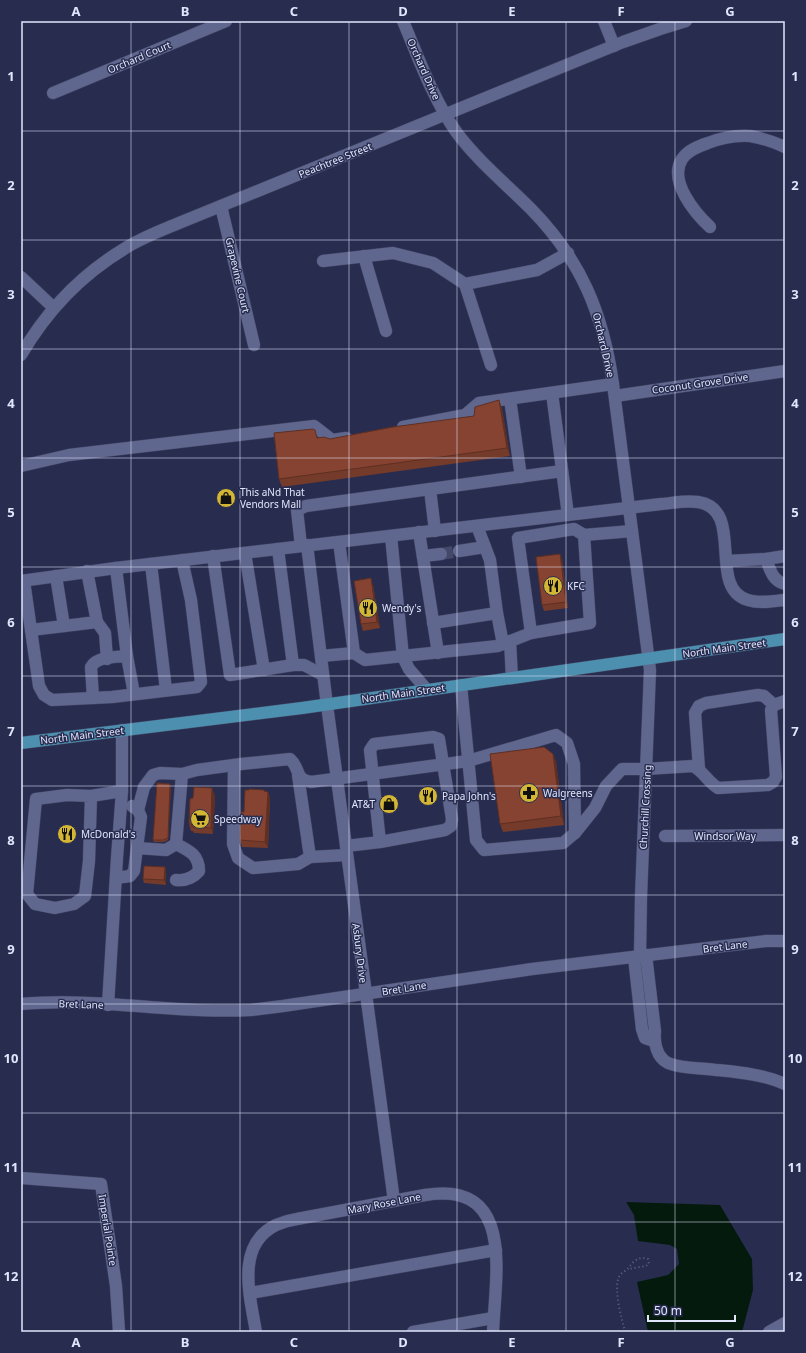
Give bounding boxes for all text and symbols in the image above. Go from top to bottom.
text: A [72,2,81,20]
text: B [181,2,189,20]
text: C [290,2,298,20]
text: D [398,2,408,20]
text: E [508,2,516,20]
text: F [617,2,625,20]
text: G [725,2,735,20]
street label: Orchard Drive [404,36,444,102]
street label: Orchard Court [105,37,173,77]
text: 1 [7,67,15,85]
text: 1 [791,67,799,85]
street label: Peachtree Street [296,139,374,181]
text: 2 [7,176,15,194]
text: 2 [791,176,799,194]
street label: Grapevine Court [223,236,254,314]
text: 3 [7,285,15,303]
text: 3 [791,285,799,303]
street label: Orchard Drive [590,311,618,379]
street label: Coconut Grove Drive [651,369,749,397]
text: 4 [7,394,15,412]
text: 4 [791,394,799,412]
place label: This aNd That Vendors Mall [240,485,305,511]
shop icon: This aNd That Vendors Mall [215,487,237,509]
text: 5 [7,503,15,521]
text: 5 [791,503,799,521]
restaurant icon: KFC [542,575,564,597]
place label: KFC [567,579,585,593]
restaurant icon: Wendy's [357,597,379,619]
place label: Wendy's [382,601,422,615]
text: 6 [7,613,15,631]
text: 6 [791,613,799,631]
street label: North Main Street [681,635,767,661]
street label: North Main Street [360,680,446,706]
text: 7 [7,722,15,740]
text: 7 [791,722,799,740]
street label: North Main Street [39,723,125,747]
street label: Churchill Crossing [636,764,654,850]
pharmacy icon: Walgreens [518,782,540,804]
restaurant icon: Papa John's [417,785,439,807]
place label: Walgreens [543,786,593,800]
place label: Papa John's [442,789,496,803]
shop icon: AT&T [378,793,400,815]
place label: AT&T [352,797,375,811]
supermarket icon: Speedway [189,808,211,830]
place label: Speedway [214,812,263,826]
restaurant icon: McDonald's [56,823,78,845]
place label: McDonald's [81,827,136,841]
street label: Windsor Way [694,829,757,843]
text: 8 [7,831,15,849]
text: 8 [791,831,799,849]
street label: Asbury Drive [349,922,371,984]
street label: Bret Lane [702,936,749,956]
text: 9 [7,940,15,958]
text: 9 [791,940,799,958]
street label: Bret Lane [381,978,428,998]
street label: Bret Lane [58,996,104,1012]
text: 10 [4,1049,18,1067]
text: 10 [788,1049,802,1067]
text: 11 [4,1158,18,1176]
text: 11 [788,1158,802,1176]
street label: Mary Rose Lane [346,1189,422,1217]
street label: Imperial Pointe [95,1193,121,1267]
text: 12 [4,1267,18,1285]
text: 12 [788,1267,802,1285]
scale bar [648,1297,735,1323]
text: 50 m [654,1302,682,1319]
text: A [72,1333,81,1351]
text: B [181,1333,189,1351]
text: C [290,1333,298,1351]
text: D [398,1333,408,1351]
text: E [508,1333,516,1351]
text: F [617,1333,625,1351]
text: G [725,1333,735,1351]

